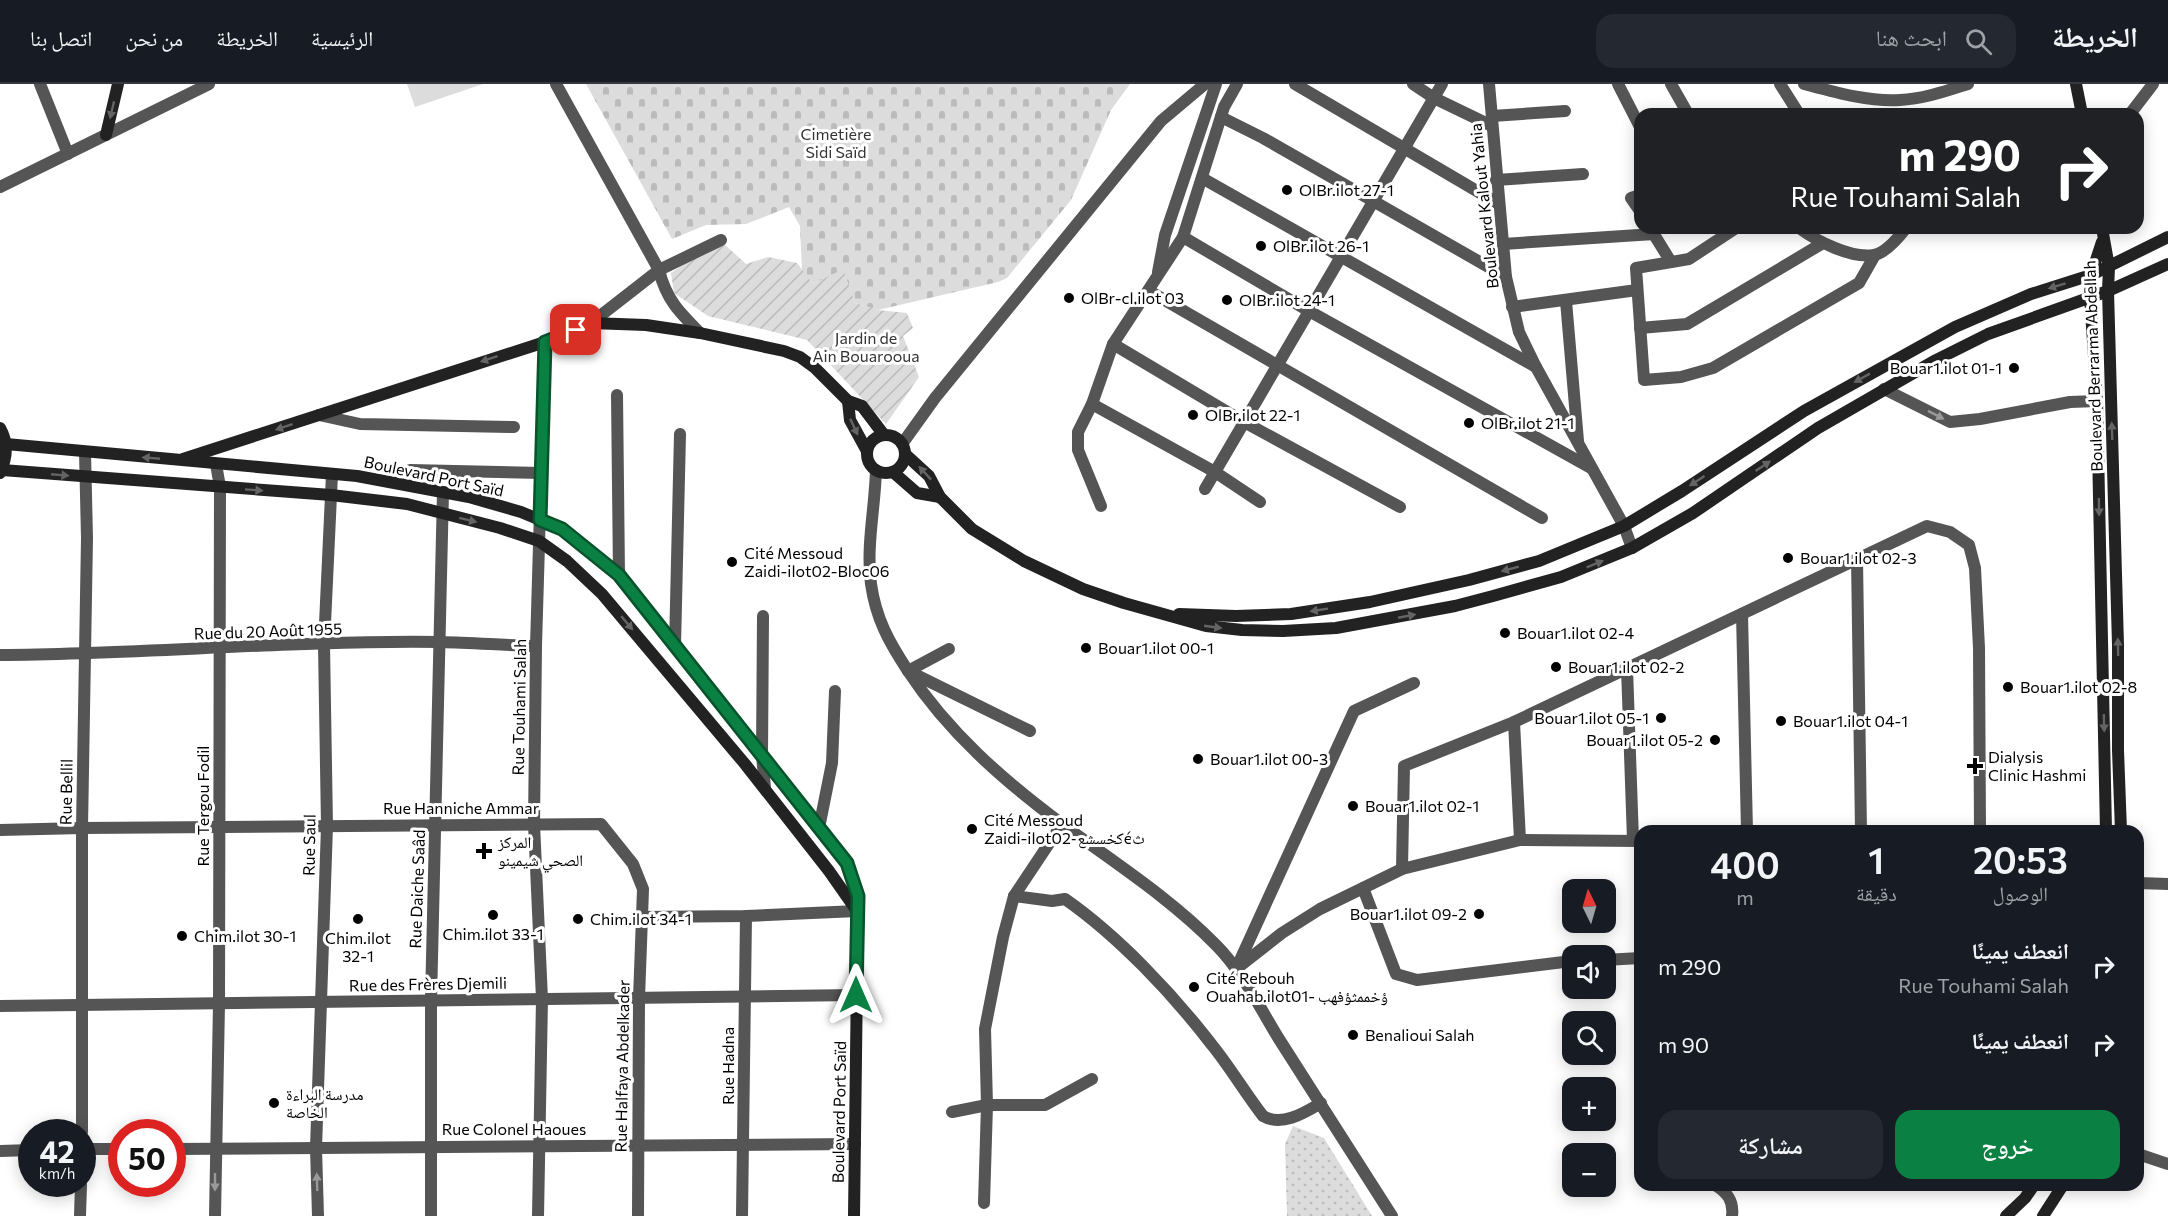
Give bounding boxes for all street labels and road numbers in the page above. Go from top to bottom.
street label: Boulevard Kalout Yahia [1465,122,1502,290]
street label: Boulevard Berrarma Abdellah [2079,260,2106,472]
street label: Boulevard Port Saïd [362,451,506,500]
street label: Rue du 20 Août 1955 [194,618,342,643]
street label: Rue Touhami Salah [508,639,529,775]
street label: Rue Tergou Fodil [193,746,212,866]
street label: Rue Bellil [55,759,76,825]
street label: Rue Hanniche Ammar [383,798,540,817]
street label: Rue Saul [298,814,319,876]
street label: Rue Daiche Saâd [405,829,428,949]
street label: Rue des Frères Djemili [349,973,507,994]
street label: Rue Halfaya Abdelkader [610,979,633,1153]
street label: Rue Hadna [718,1027,737,1105]
street label: Boulevard Port Saïd [828,1041,849,1183]
street label: Rue Colonel Haoues [442,1119,586,1138]

